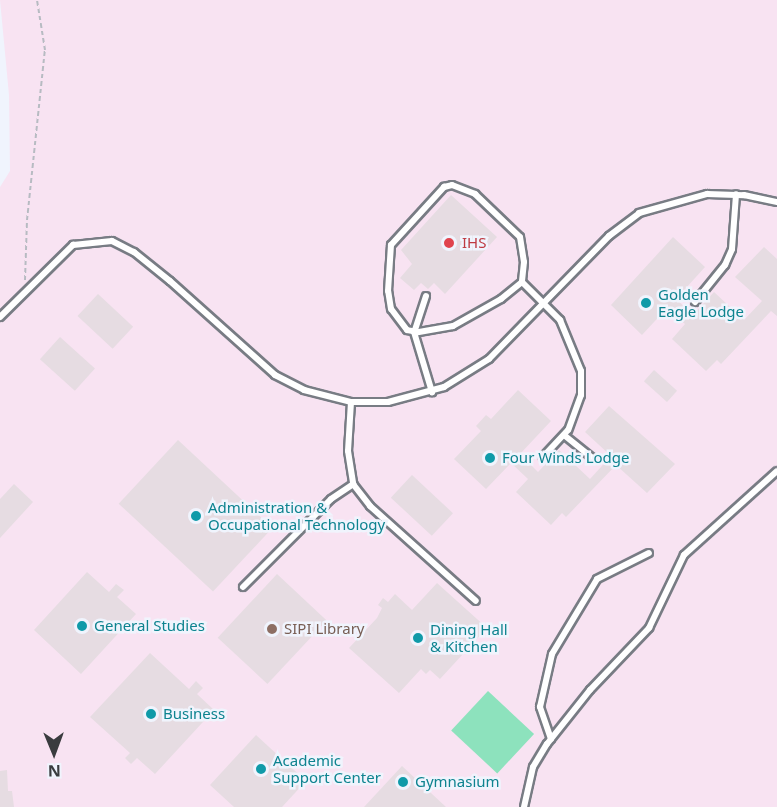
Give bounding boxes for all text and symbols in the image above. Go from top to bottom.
marker: IHS [440,234,458,252]
place label: IHS [462,234,486,252]
place label: Golden Eagle Lodge [658,285,744,320]
marker: Golden Eagle Lodge [639,296,653,310]
place label: Four Winds Lodge [502,449,629,467]
marker: Four Winds Lodge [483,451,497,465]
place label: Administration & Occupational Technology [208,498,385,533]
marker: Administration & Occupational Technology [189,509,203,523]
place label: General Studies [94,617,205,635]
marker: General Studies [75,619,89,633]
place label: SIPI Library [284,620,364,638]
place label: Dining Hall & Kitchen [430,620,508,655]
marker: SIPI Library [265,622,279,636]
marker: Dining Hall & Kitchen [411,631,425,645]
place label: Business [163,705,225,723]
marker: Business [144,707,158,721]
north arrow [24,723,84,783]
place label: Academic Support Center [273,751,381,786]
text: N [48,760,61,782]
marker: Academic Support Center [254,762,268,776]
place label: Gymnasium [415,773,500,791]
marker: Gymnasium [396,775,410,789]

